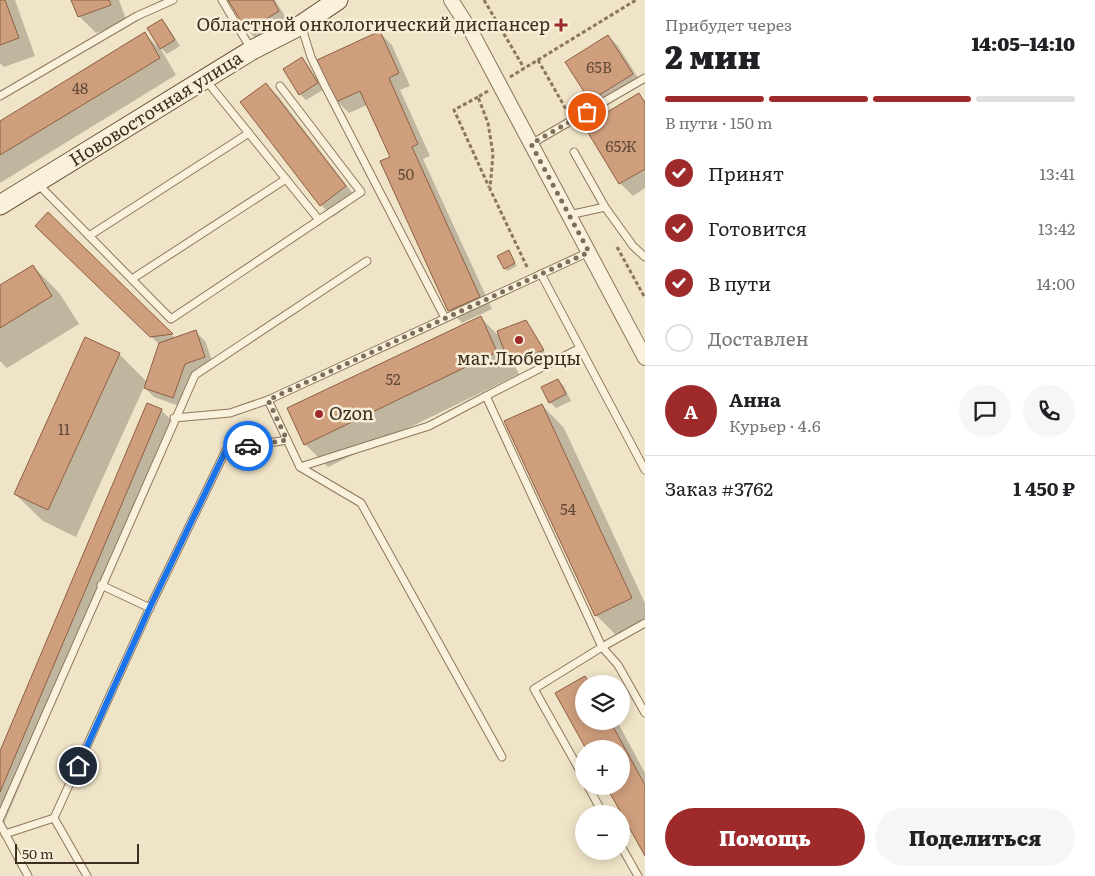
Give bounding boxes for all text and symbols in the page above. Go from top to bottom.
place label: Областной онкологический диспансер [196,10,550,37]
text: Прибудет через [665,12,792,36]
marker: Областной онкологический диспансер [554,18,568,32]
text: 14:05–14:10 [972,29,1075,57]
text: 2 мин [665,31,761,79]
street label: Нововосточная улица [63,43,247,172]
house number: 65В [586,55,612,78]
house number: 48 [72,76,88,99]
pin [566,91,608,133]
icon: bag [573,98,601,126]
text: В пути · 150 m [665,110,773,134]
house number: 65Ж [605,134,637,157]
icon: check [665,159,693,187]
text: Принят [708,159,784,187]
text: 13:41 [1039,161,1075,185]
house number: 50 [398,162,414,185]
icon: check [665,214,693,242]
text: Готовится [708,214,807,242]
text: 13:42 [1038,216,1075,240]
icon: check [665,269,693,297]
text: В пути [708,269,771,297]
text: 14:00 [1036,271,1075,295]
text: Доставлен [708,324,809,352]
marker: маг.Люберцы [513,334,525,346]
place label: маг.Люберцы [457,344,581,371]
house number: 52 [385,367,401,390]
text: Анна [729,385,781,413]
button: chat [959,385,1011,437]
button: phone [1023,385,1075,437]
text: А [684,397,698,425]
place label: Ozon [329,399,374,426]
marker: Ozon [313,408,325,420]
text: Курьер · 4.6 [729,413,821,437]
house number: 11 [58,417,70,440]
courier [223,421,273,471]
icon: car [234,432,262,460]
text: Заказ #3762 [665,474,773,502]
text: 1 450 ₽ [1013,474,1075,502]
house number: 54 [560,497,576,520]
map controls [575,675,630,860]
button: layers [575,675,630,730]
button: + [575,740,630,795]
pin [57,745,99,787]
icon: home [64,752,92,780]
button: − [575,805,630,860]
button: Помощь [665,808,865,866]
button: Поделиться [875,808,1075,866]
scale bar [15,841,139,864]
text: 50 m [22,843,54,863]

